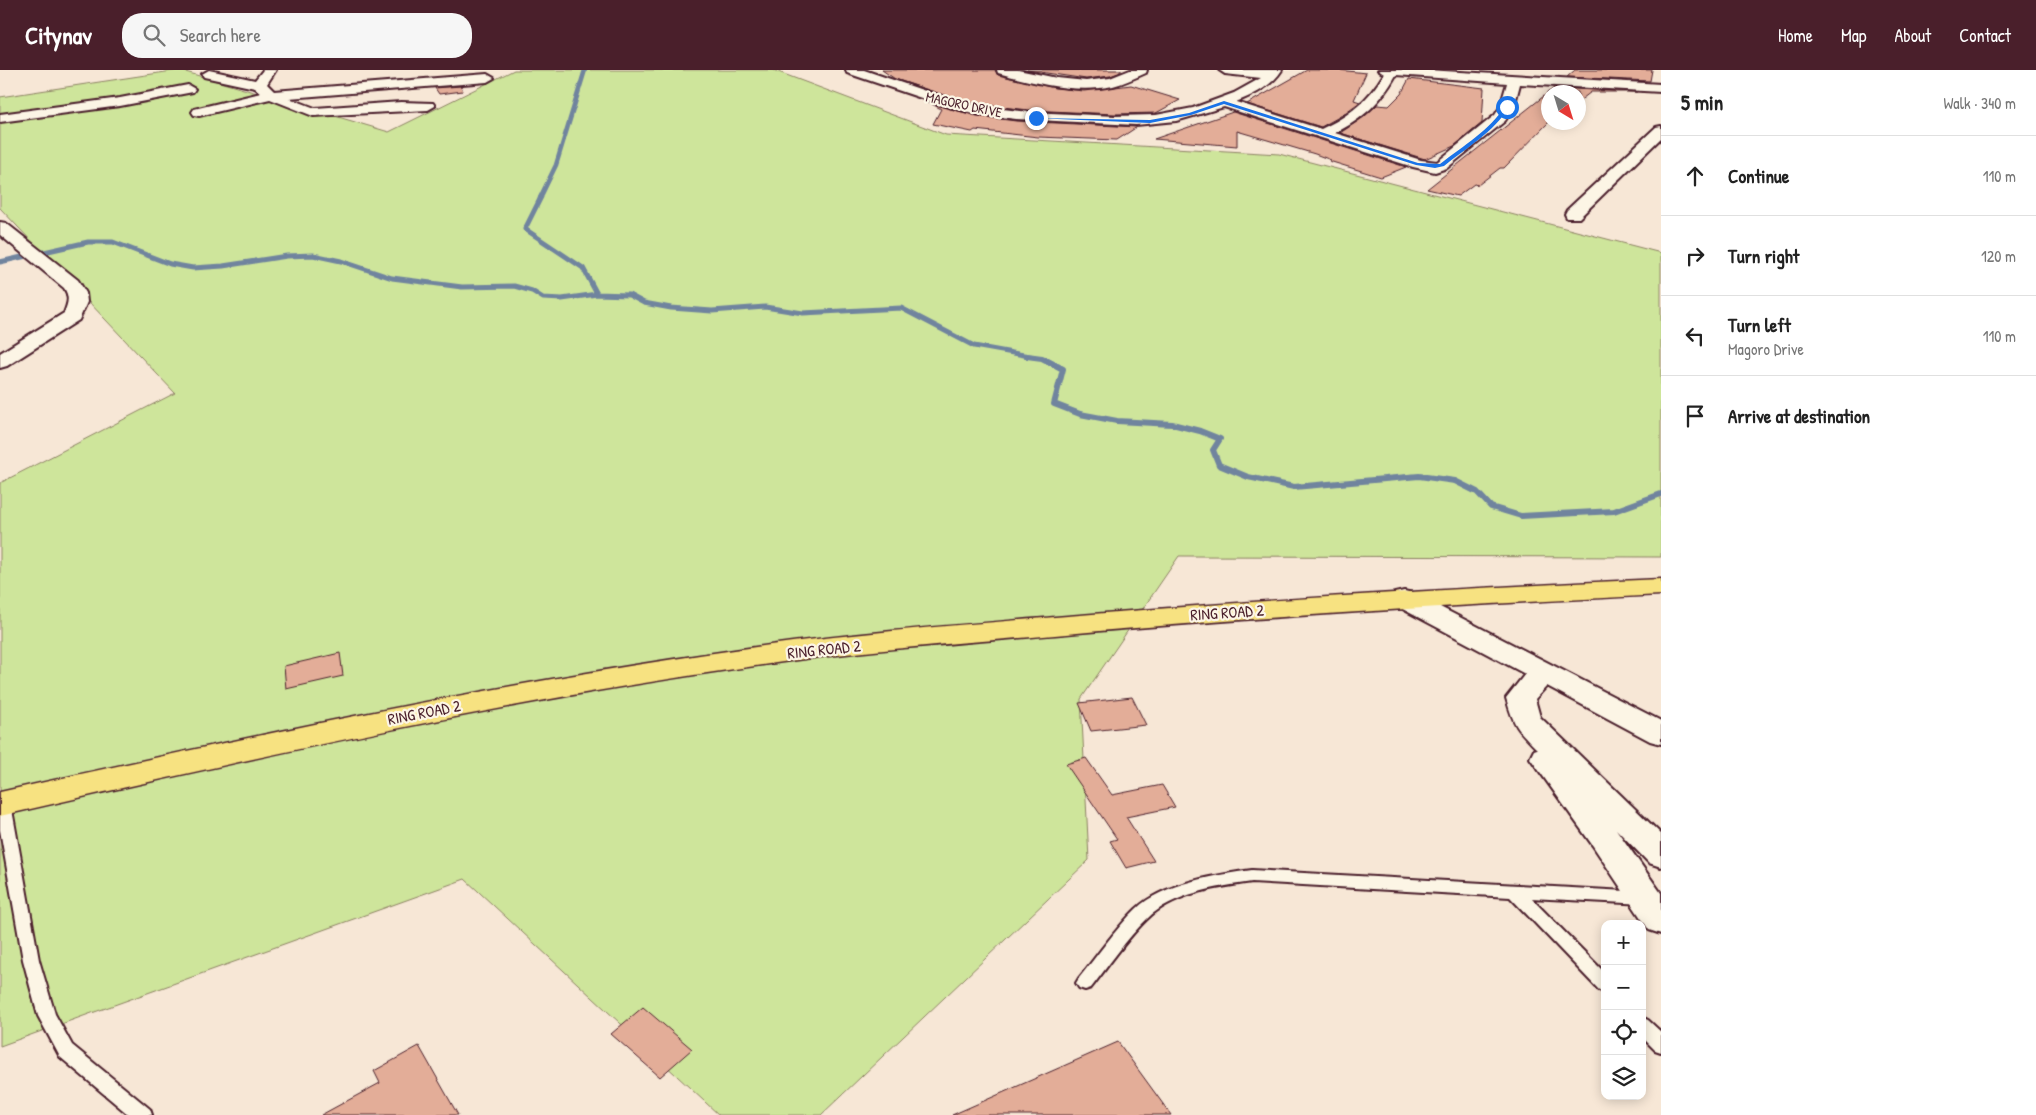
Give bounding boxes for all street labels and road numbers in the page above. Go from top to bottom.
street label: MAGORO DRIVE [924,87,1004,121]
street label: RING ROAD 2 [1190,598,1265,626]
street label: RING ROAD 2 [786,634,862,664]
street label: RING ROAD 2 [386,694,463,730]

